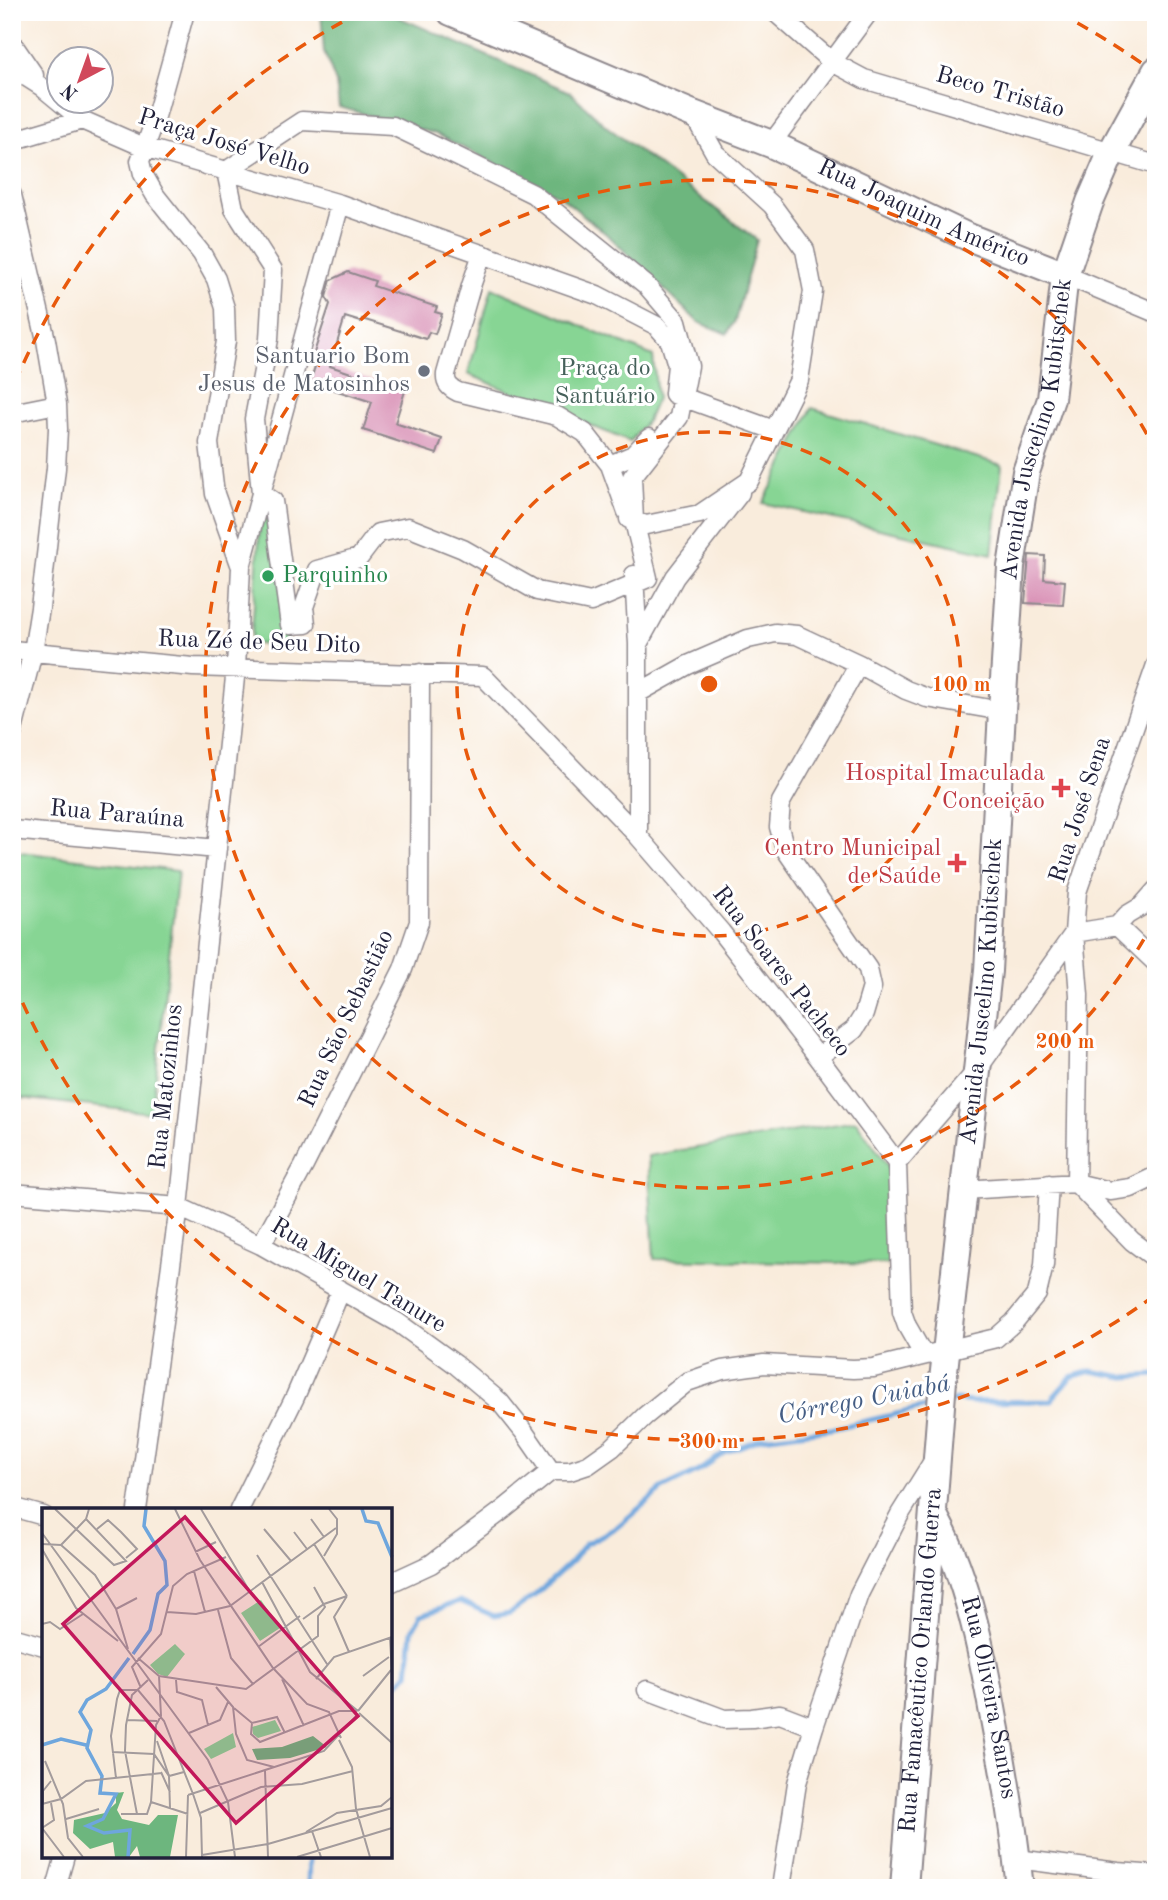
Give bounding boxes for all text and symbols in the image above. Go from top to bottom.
north arrow [46,46,116,116]
street label: Beco Tristão [933,63,1067,123]
text: N [58,79,82,103]
street label: Praça José Velho [135,105,313,181]
street label: Rua Joaquim Américo [814,156,1033,272]
street label: Avenida Juscelino Kubitschek [998,277,1077,581]
place label: Santuario Bom Jesus de Matosinhos [198,345,410,397]
park label: Praça do Santuário [555,357,656,409]
marker: Santuario Bom Jesus de Matosinhos [416,363,432,379]
place label: Parquinho [282,564,388,588]
marker: Parquinho [260,568,276,584]
street label: Rua Zé de Seu Dito [157,627,361,659]
centre of rings [697,672,721,696]
text: 100 m [931,675,991,696]
street label: Rua José Sena [1046,734,1116,886]
place label: Hospital Imaculada Conceição [845,762,1045,814]
marker: Hospital Imaculada Conceição [1051,778,1071,798]
street label: Rua Paraúna [49,797,185,833]
place label: Centro Municipal de Saúde [764,837,941,889]
street label: Avenida Juscelino Kubitschek [957,838,1007,1146]
marker: Centro Municipal de Saúde [947,853,967,873]
street label: Rua Soares Pacheco [707,882,855,1062]
street label: Rua São Sebastião [295,926,399,1112]
street label: Rua Matozinhos [146,1003,188,1171]
text: 200 m [1035,1032,1095,1053]
street label: Rua Miguel Tanure [266,1214,450,1338]
water label: Córrego Cuiabá [775,1370,953,1430]
text: 300 m [679,1432,739,1453]
street label: Rua Famacêutico Orlando Guerra [896,1487,947,1834]
inset map [42,1508,392,1858]
street label: Rua Oliveira Santos [955,1593,1020,1801]

